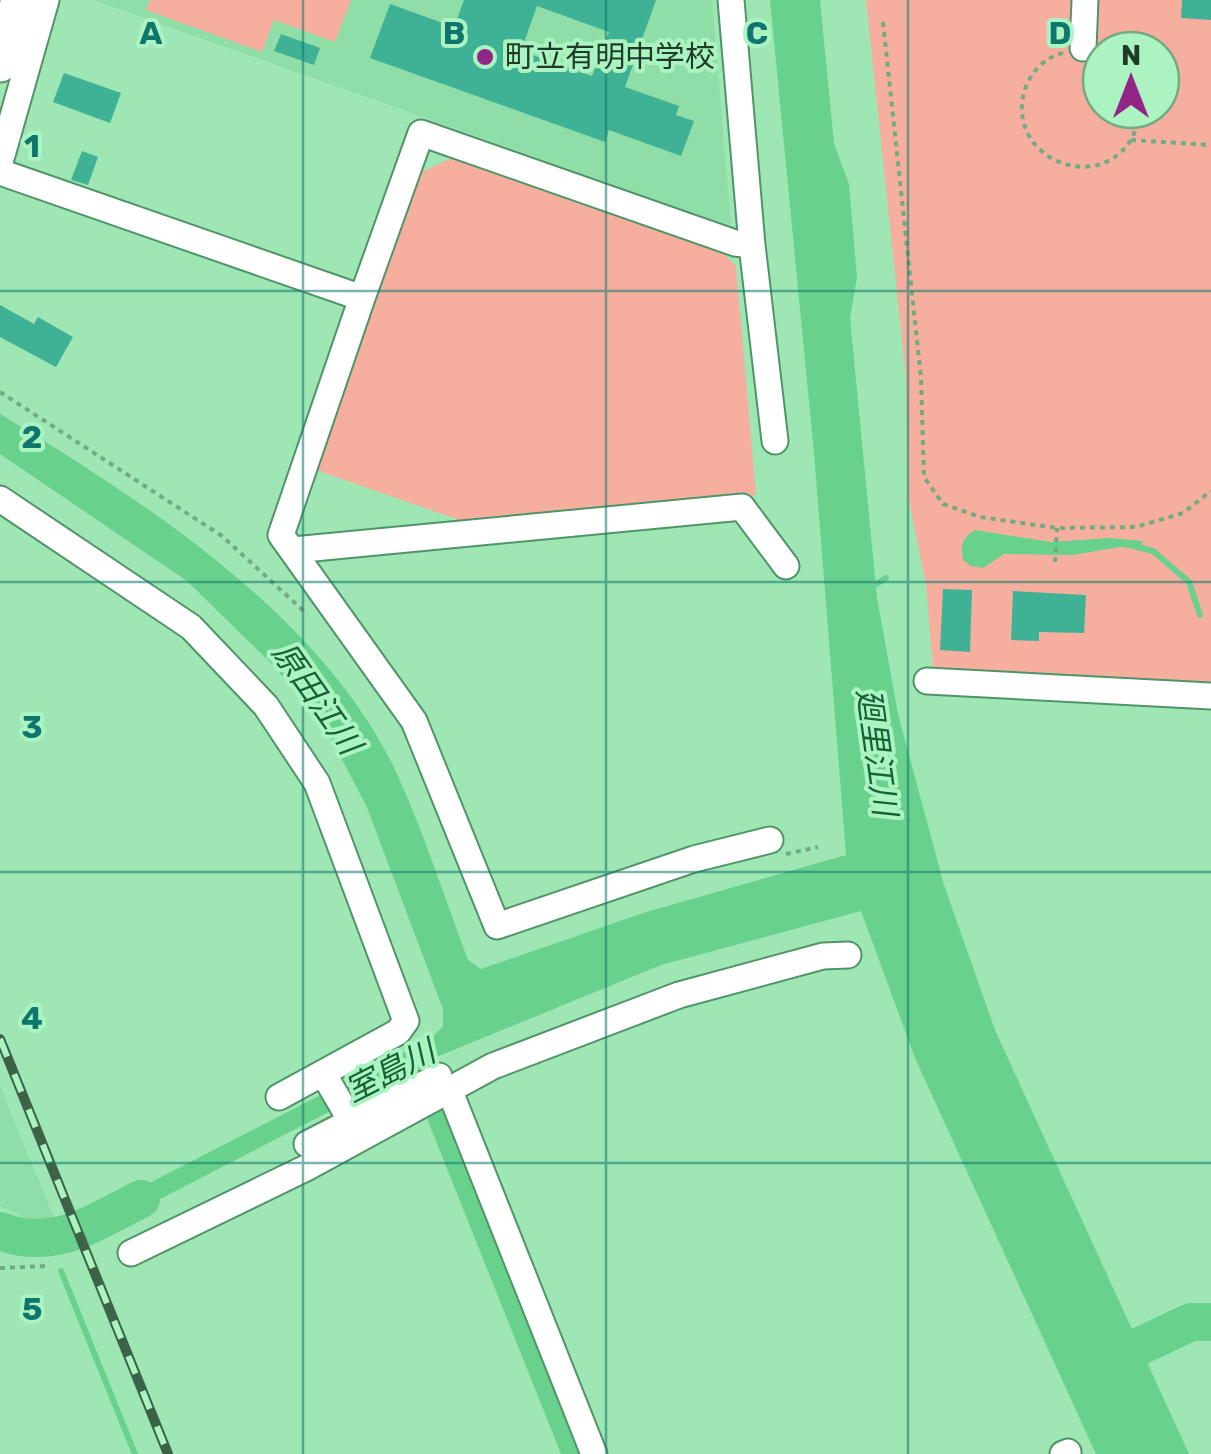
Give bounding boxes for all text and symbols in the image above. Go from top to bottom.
text: A [140,14,163,52]
text: B [443,14,465,52]
text: C [746,14,768,52]
text: D [1049,14,1071,52]
north arrow [1081,30,1181,130]
place label: 町立有明中学校 [505,39,715,75]
text: N [1121,39,1141,72]
marker: 町立有明中学校 [474,46,496,68]
text: 1 [24,127,40,165]
text: 2 [22,418,42,456]
water label: 原田江川 [265,635,371,764]
water label: 廻里江川 [849,686,905,821]
text: 3 [21,708,43,746]
text: 4 [21,999,43,1037]
water label: 室島川 [339,1031,444,1110]
text: 5 [22,1290,42,1328]

